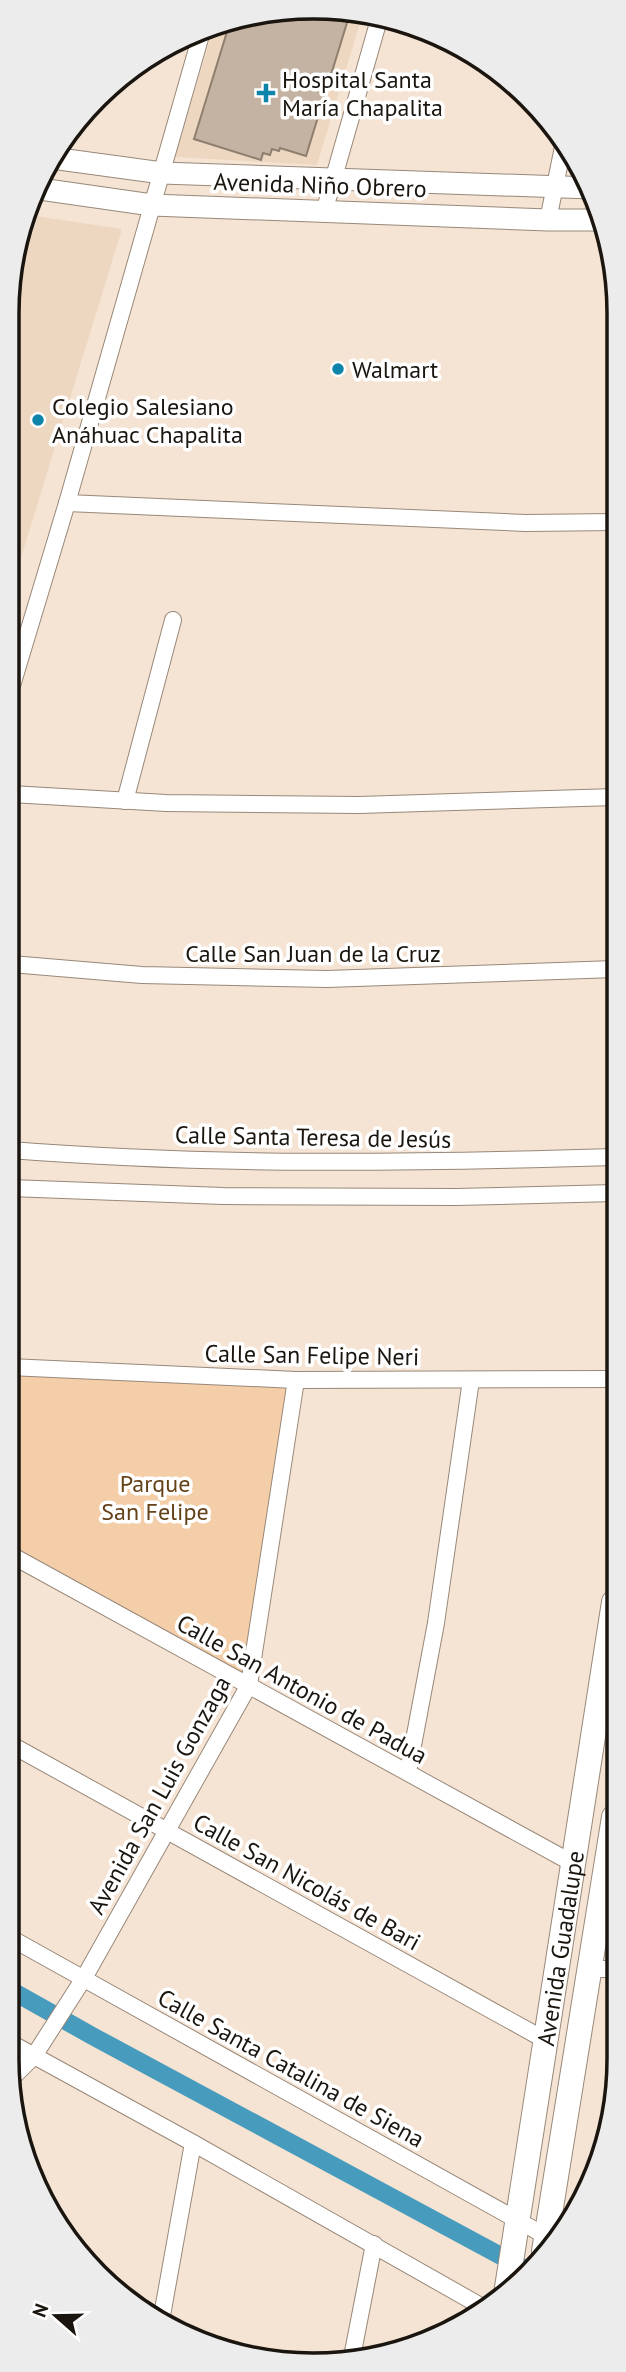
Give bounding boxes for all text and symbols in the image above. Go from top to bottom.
place label: Hospital Santa María Chapalita [282,64,443,123]
marker: Hospital Santa María Chapalita [256,83,276,103]
street label: Avenida Niño Obrero [213,166,427,204]
place label: Walmart [352,354,438,385]
marker: Walmart [330,361,346,377]
place label: Colegio Salesiano Anáhuac Chapalita [52,391,243,450]
marker: Colegio Salesiano Anáhuac Chapalita [30,412,46,428]
street label: Calle San Juan de la Cruz [185,938,441,969]
street label: Calle Santa Teresa de Jesús [175,1119,451,1155]
street label: Calle San Felipe Neri [204,1338,420,1372]
park label: Parque San Felipe [101,1468,209,1527]
street label: Calle San Antonio de Padua [171,1607,433,1771]
street label: Avenida San Luis Gonzaga [81,1670,237,1920]
street label: Calle San Nicolás de Bari [188,1807,426,1957]
street label: Avenida Guadalupe [529,1848,590,2048]
street label: Calle Santa Catalina de Siena [152,1982,430,2154]
north arrow [21,2281,91,2351]
text: N [27,2300,53,2320]

